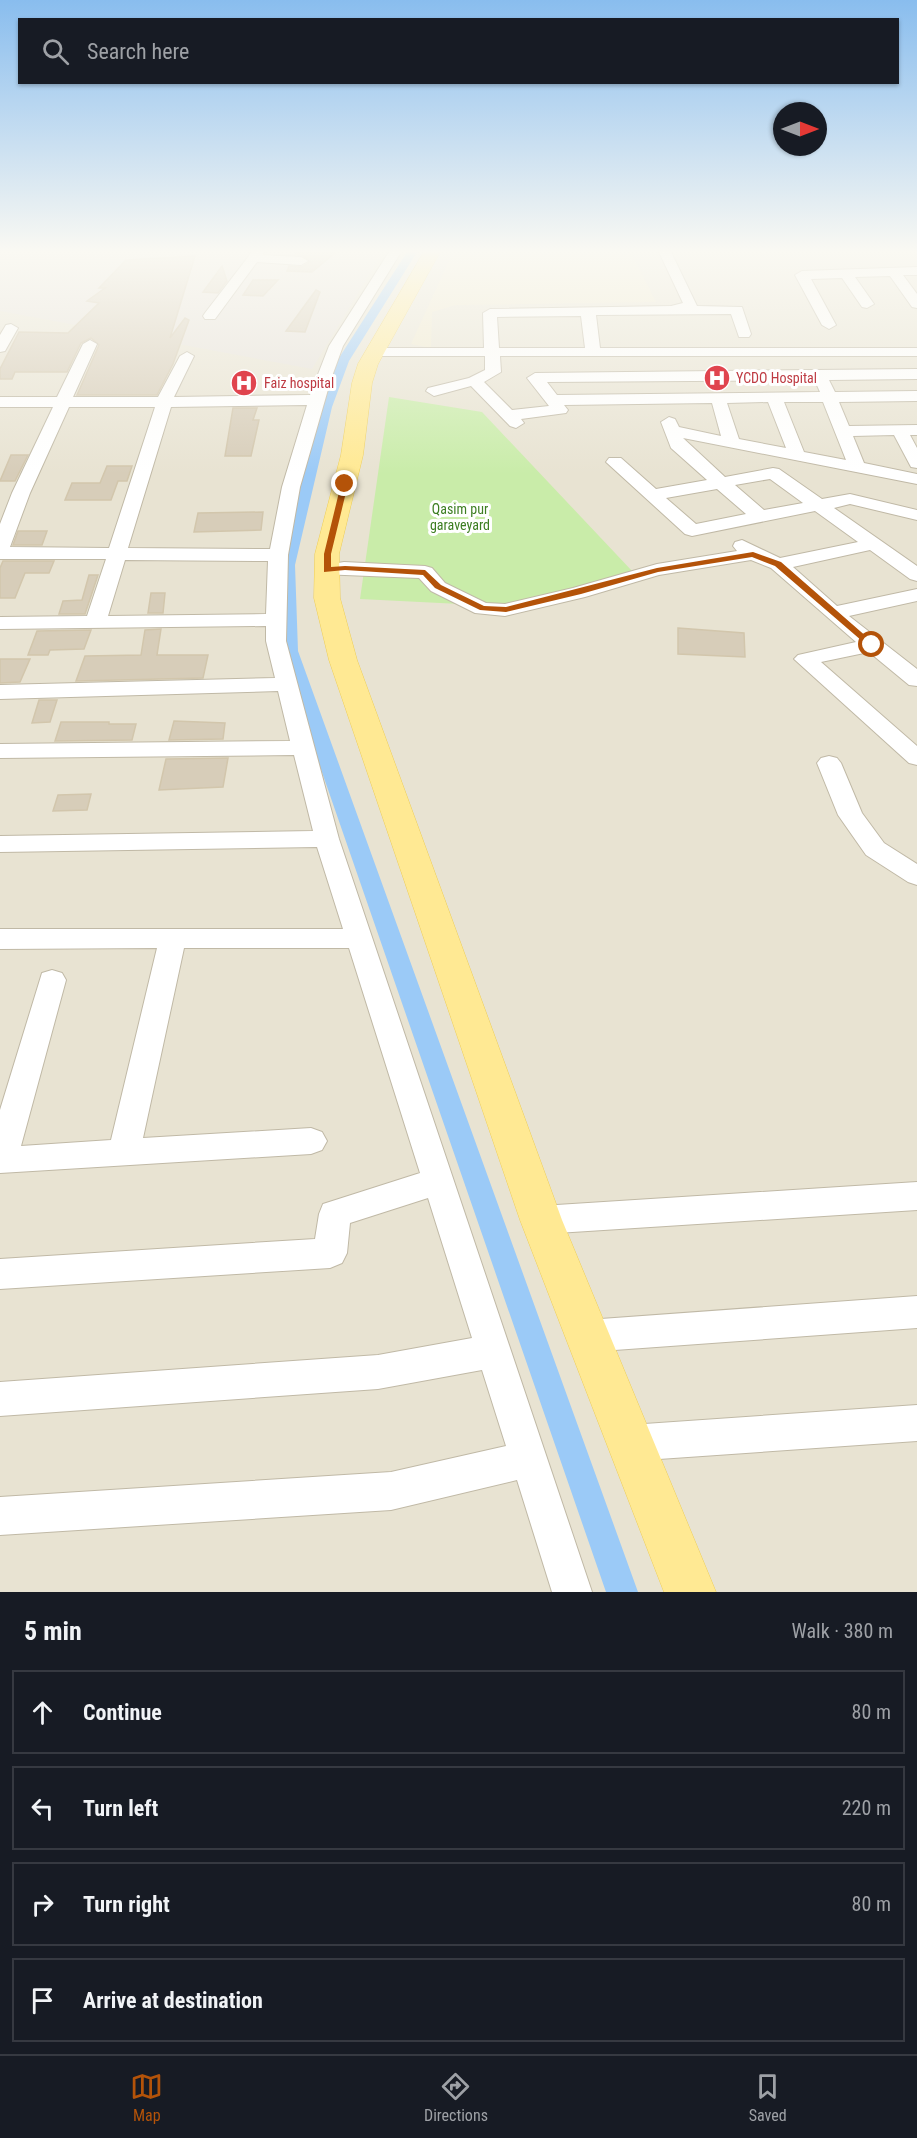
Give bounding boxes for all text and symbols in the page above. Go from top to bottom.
search box [18,18,899,84]
icon: search [39,35,72,68]
text: Search here [87,39,189,64]
north arrow [773,102,827,156]
hospital icon: YCDO Hospital [702,363,732,393]
hospital icon: Faiz hospital [229,368,259,398]
place label: YCDO Hospital [736,370,817,386]
place label: Faiz hospital [264,375,334,391]
route end [331,470,357,496]
park label: Qasim pur garaveyard [430,501,490,533]
route start [858,631,884,657]
text: 5 min [24,1616,82,1646]
text: Walk · 380 m [792,1619,893,1643]
icon: ahead [26,1696,59,1729]
text: Continue [83,1700,162,1725]
text: 80 m [852,1700,891,1724]
icon: left [26,1792,59,1825]
text: Turn left [83,1796,158,1821]
text: 220 m [842,1796,891,1820]
icon: right [26,1888,59,1921]
text: Turn right [83,1892,170,1917]
text: 80 m [852,1892,891,1916]
icon: arrive [26,1984,59,2017]
text: Arrive at destination [83,1988,263,2013]
tab: Map [130,2070,163,2125]
tab: Directions [424,2070,488,2125]
tab: Saved [749,2070,787,2125]

